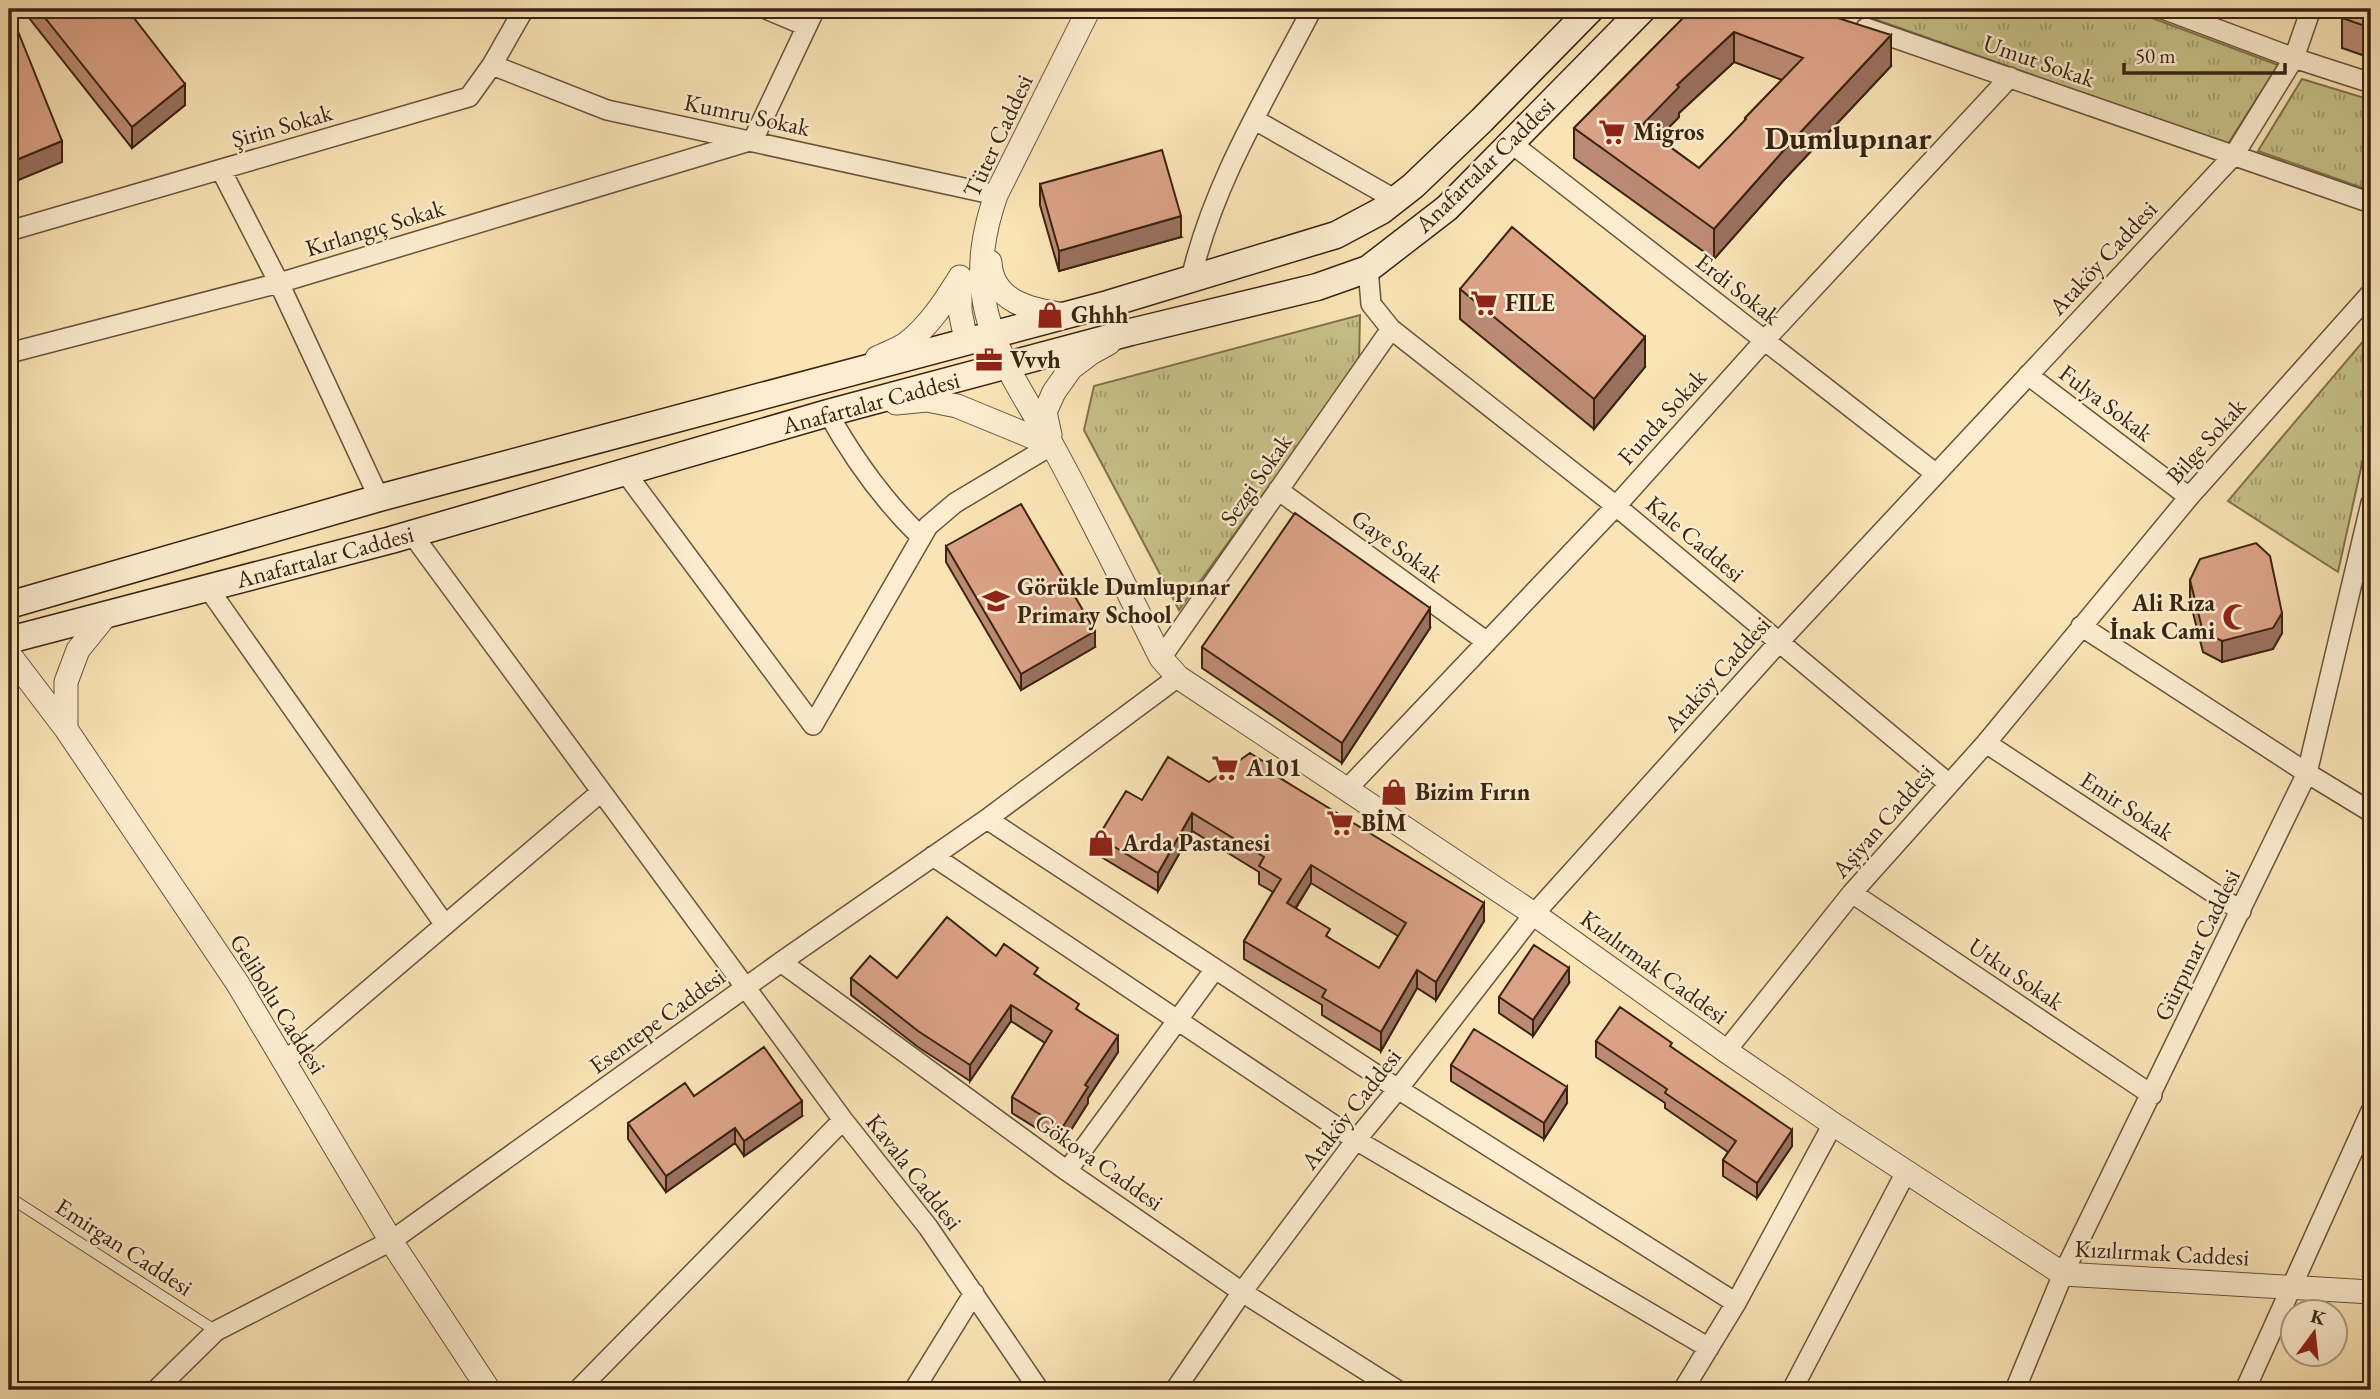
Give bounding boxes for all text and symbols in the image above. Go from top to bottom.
street label: Umut Sokak [1979,27,2100,94]
scale bar [2124,32,2286,76]
text: 50 m [2135,42,2176,69]
street label: Tüter Caddesi [956,69,1040,202]
street label: Kumru Sokak [681,86,814,143]
street label: Anafartalar Caddesi [1407,90,1561,240]
street label: Şirin Sokak [228,96,336,155]
place label: Migros [1633,116,1704,148]
supermarket icon: Migros [1597,117,1627,147]
district label: Dumlupınar [1765,117,1932,159]
street label: Kırlangıç Sokak [302,191,449,263]
street label: Ataköy Caddesi [2041,194,2164,322]
street label: Erdi Sokak [1690,246,1787,332]
place label: FILE [1505,287,1555,318]
supermarket icon: FILE [1469,288,1499,318]
place label: Ghhh [1071,299,1129,330]
shop icon: Ghhh [1035,300,1065,330]
place label: Vvvh [1010,344,1061,375]
office icon: Vvvh [974,345,1004,375]
street label: Fulya Sokak [2053,357,2160,449]
street label: Funda Sokak [1610,362,1713,471]
street label: Anafartalar Caddesi [778,364,963,441]
street label: Bilge Sokak [2159,391,2253,490]
street label: Sezgi Sokak [1213,427,1299,532]
street label: Kale Caddesi [1639,488,1751,589]
street label: Gaye Sokak [1345,502,1450,590]
street label: Anafartalar Caddesi [232,518,417,595]
place label: Görükle Dumlupınar Primary School [1017,571,1230,631]
school or university icon: Görükle Dumlupınar Primary School [981,586,1011,616]
place label: Ali Rıza İnak Cami [2110,587,2215,646]
mosque icon: Ali Rıza İnak Cami [2221,602,2251,632]
street label: Ataköy Caddesi [1656,609,1777,739]
place label: A101 [1245,752,1301,783]
supermarket icon: A101 [1210,753,1240,783]
street label: Aşiyan Caddesi [1824,757,1941,885]
street label: Emir Sokak [2075,764,2181,848]
place label: Bizim Fırın [1415,776,1531,807]
shop icon: Bizim Fırın [1379,777,1409,807]
place label: BİM [1361,807,1407,838]
supermarket icon: BİM [1325,808,1355,838]
place label: Arda Pastanesi [1121,827,1270,858]
shop icon: Arda Pastanesi [1086,828,1116,858]
street label: Gürpınar Caddesi [2146,864,2247,1026]
street label: Kızılırmak Caddesi [1574,903,1734,1031]
street label: Gelibolu Caddesi [223,928,334,1080]
street label: Utku Sokak [1963,930,2071,1017]
street label: Esentepe Caddesi [583,961,731,1080]
street label: Ataköy Caddesi [1293,1042,1408,1176]
street label: Gökova Caddesi [1029,1106,1170,1217]
street label: Kavala Caddesi [859,1107,970,1236]
street label: Emirgan Caddesi [50,1191,199,1303]
street label: Kızılırmak Caddesi [2074,1232,2250,1273]
north arrow [2278,1298,2348,1368]
text: K [2308,1303,2329,1331]

